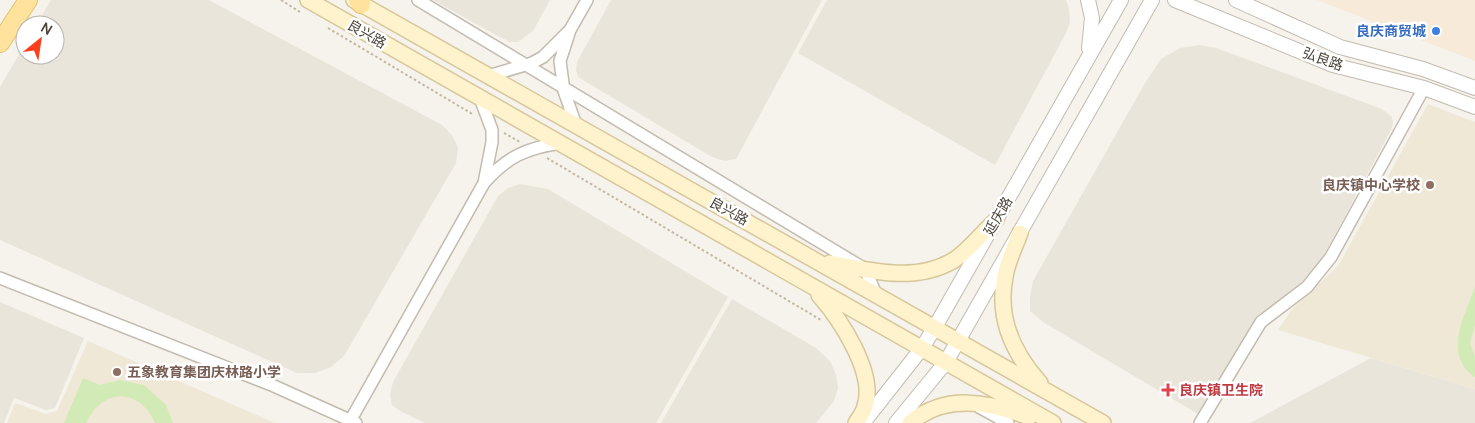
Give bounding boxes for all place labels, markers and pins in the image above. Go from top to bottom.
place label: 良庆商贸城 [1356,21,1426,40]
marker: 良庆商贸城 [1430,25,1442,37]
place label: 良庆镇中心学校 [1322,175,1420,194]
marker: 良庆镇中心学校 [1424,179,1436,191]
place label: 五象教育集团庆林路小学 [127,362,281,381]
marker: 五象教育集团庆林路小学 [111,366,123,378]
place label: 良庆镇卫生院 [1179,380,1263,399]
marker: 良庆镇卫生院 [1161,383,1175,397]

